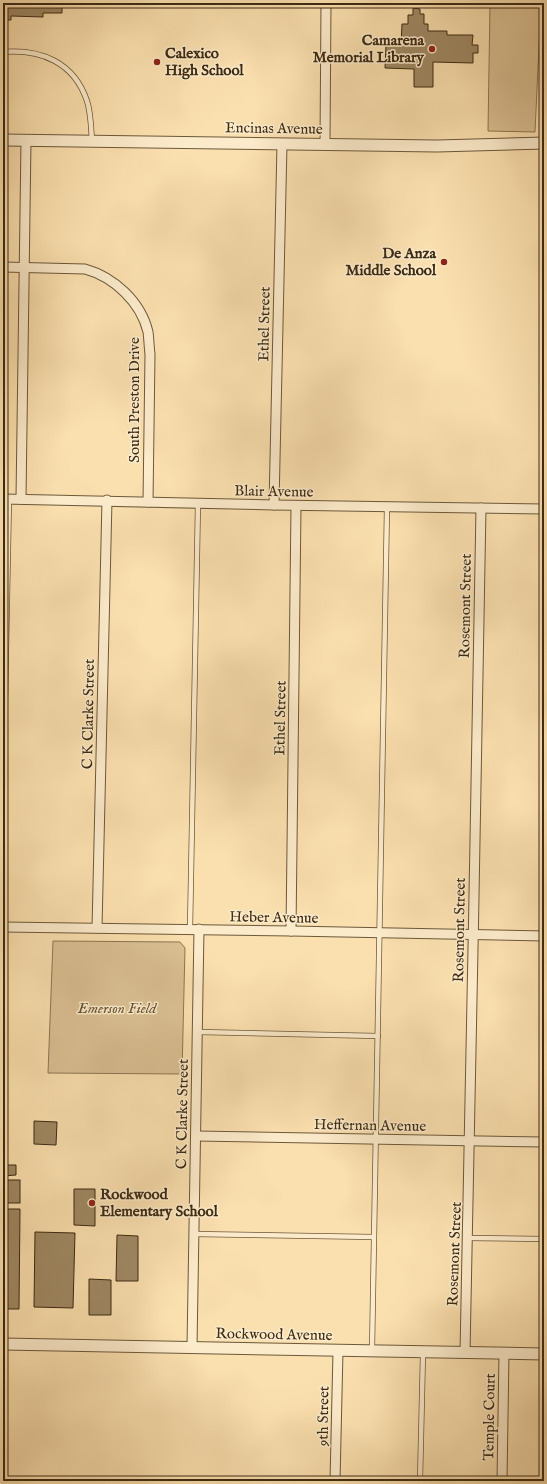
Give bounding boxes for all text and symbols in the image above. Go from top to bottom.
place label: Camarena Memorial Library [313,31,425,67]
place label: Calexico High School [165,44,244,80]
marker: Camarena Memorial Library [427,44,437,54]
marker: Calexico High School [152,57,162,67]
street label: Encinas Avenue [225,118,323,139]
place label: De Anza Middle School [345,244,437,280]
marker: De Anza Middle School [439,257,449,267]
street label: Ethel Street [254,286,275,362]
street label: South Preston Drive [125,337,144,463]
street label: Blair Avenue [234,481,314,502]
street label: Rosemont Street [455,553,476,659]
street label: C K Clarke Street [78,659,99,769]
street label: Ethel Street [270,680,291,756]
street label: Rosemont Street [449,877,470,983]
street label: Heber Avenue [229,907,319,928]
park label: Emerson Field [77,999,157,1018]
street label: C K Clarke Street [172,1059,193,1169]
street label: Heffernan Avenue [314,1115,426,1136]
place label: Rockwood Elementary School [100,1185,219,1221]
marker: Rockwood Elementary School [87,1198,97,1208]
street label: Rosemont Street [443,1201,466,1307]
street label: Rockwood Avenue [215,1324,333,1345]
street label: Temple Court [479,1373,500,1461]
street label: 9th Street [313,1386,334,1447]

